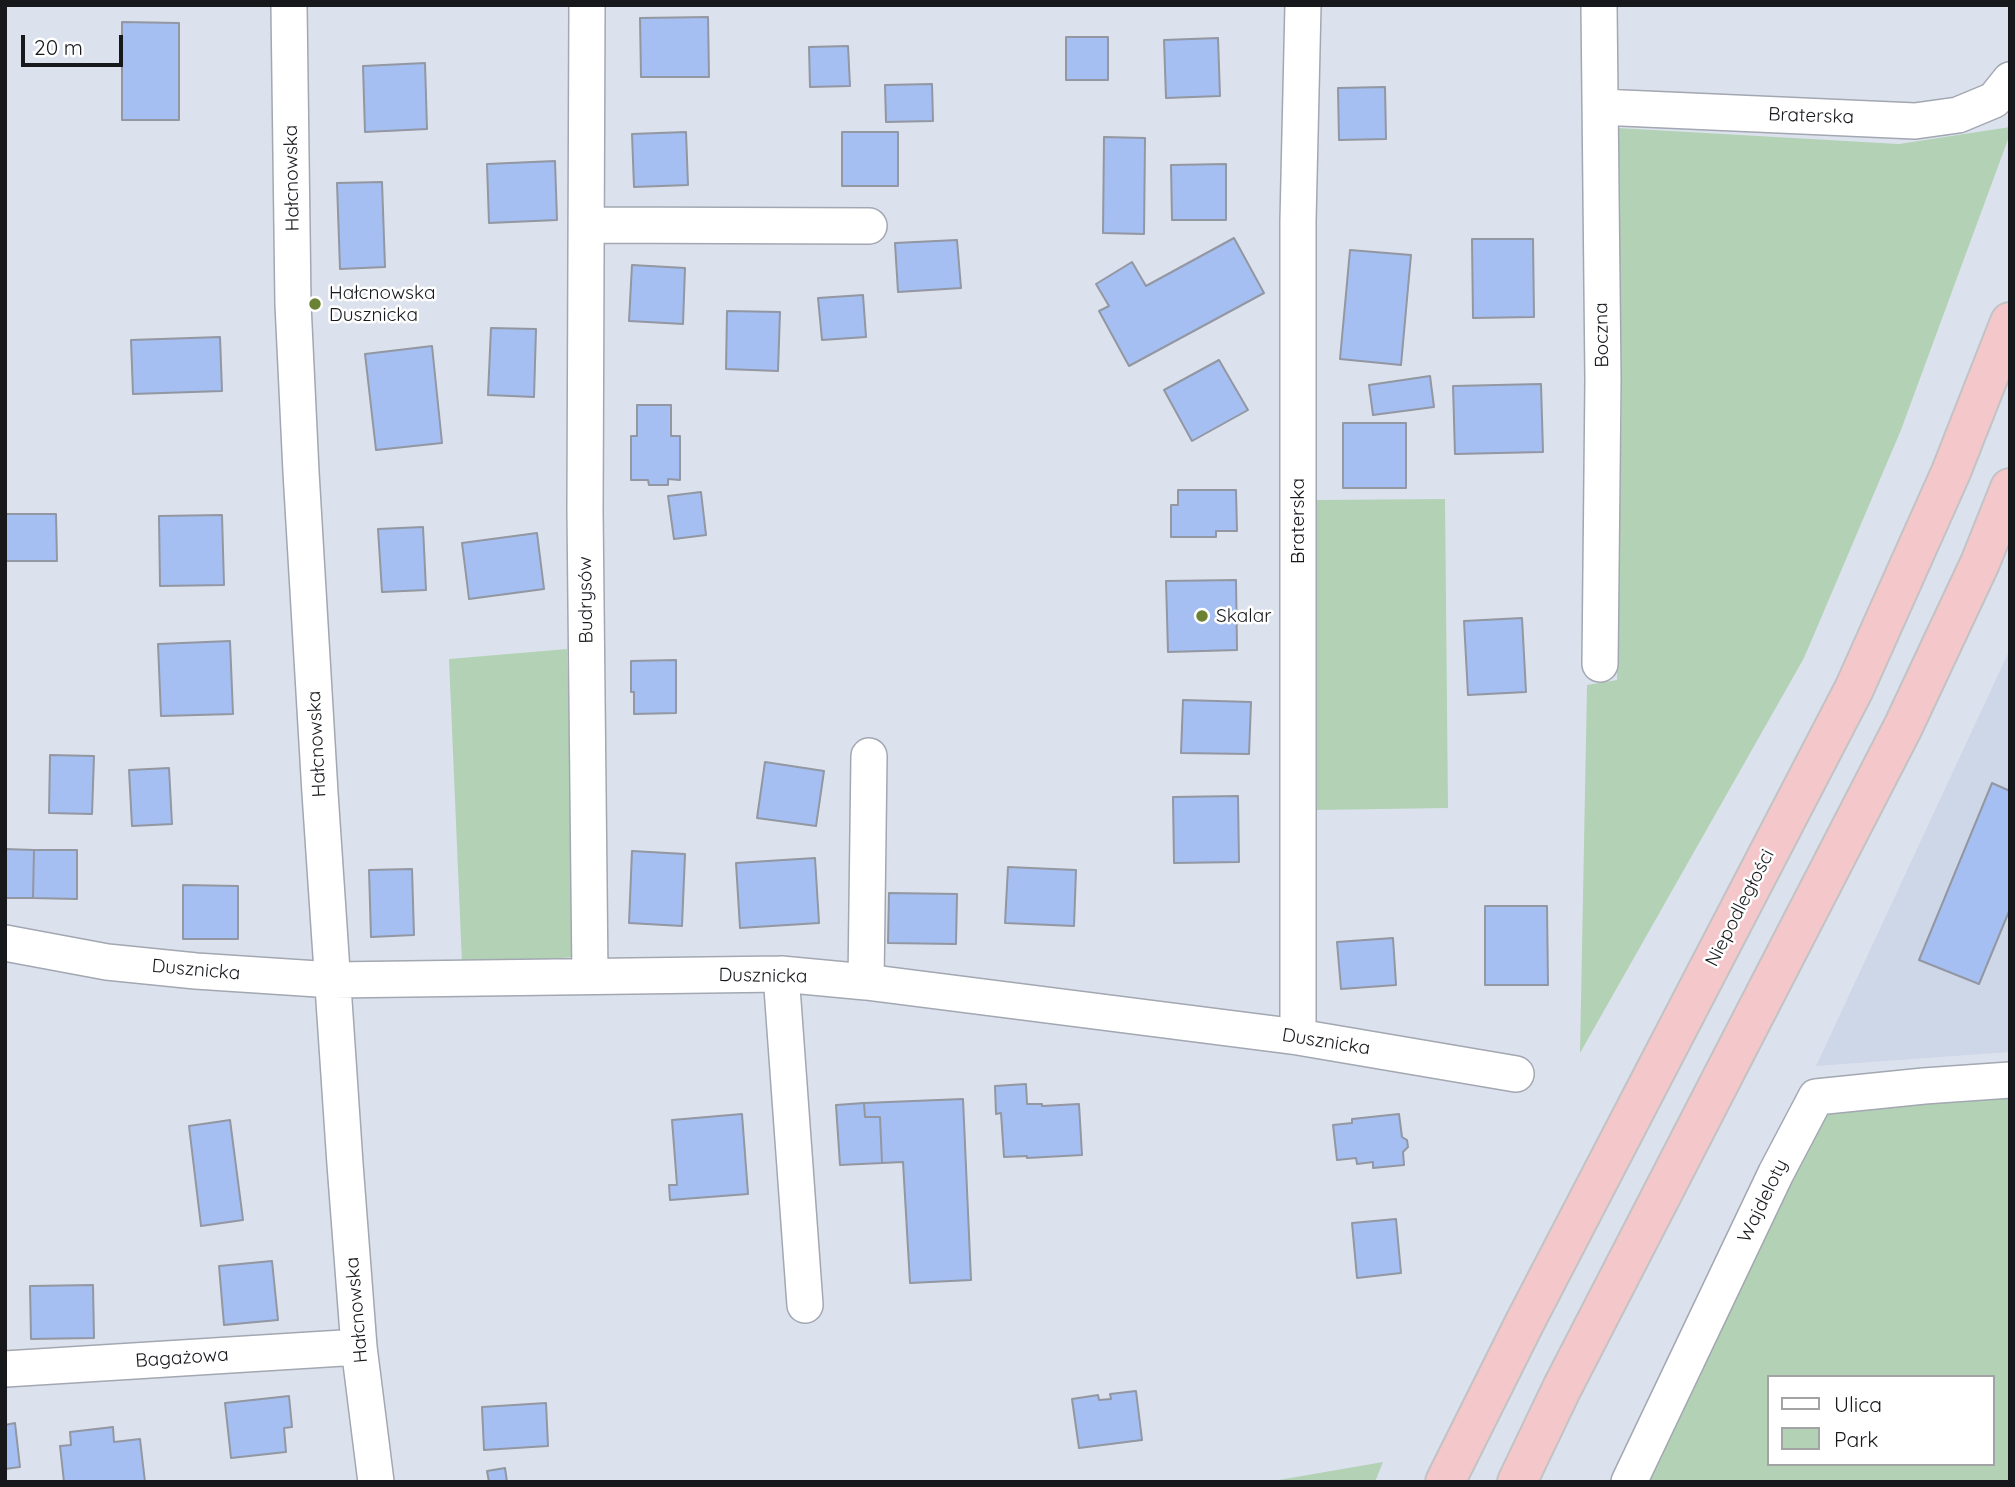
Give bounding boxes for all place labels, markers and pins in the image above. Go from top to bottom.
place label: Hałcnowska Dusznicka [329,282,436,326]
marker: Hałcnowska Dusznicka [307,296,323,312]
place label: Skalar [1216,605,1271,627]
marker: Skalar [1194,608,1210,624]

